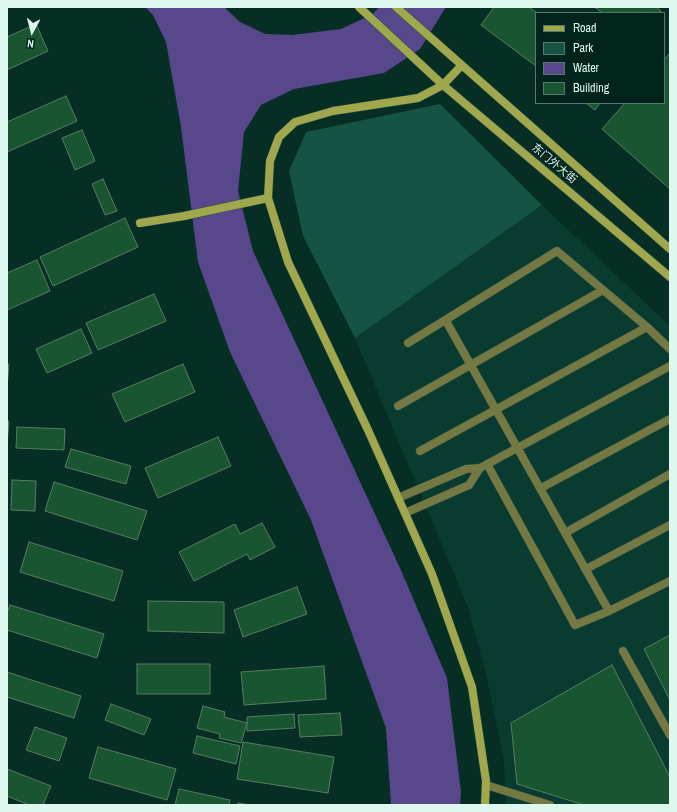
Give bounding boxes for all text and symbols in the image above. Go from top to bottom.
north arrow [12,12,52,52]
legend [535,12,665,104]
text: Road [573,20,597,36]
text: N [26,37,35,51]
text: Park [573,40,593,56]
text: Water [573,60,599,76]
text: Building [573,80,609,96]
street label: 东门外大街 [529,141,579,187]

